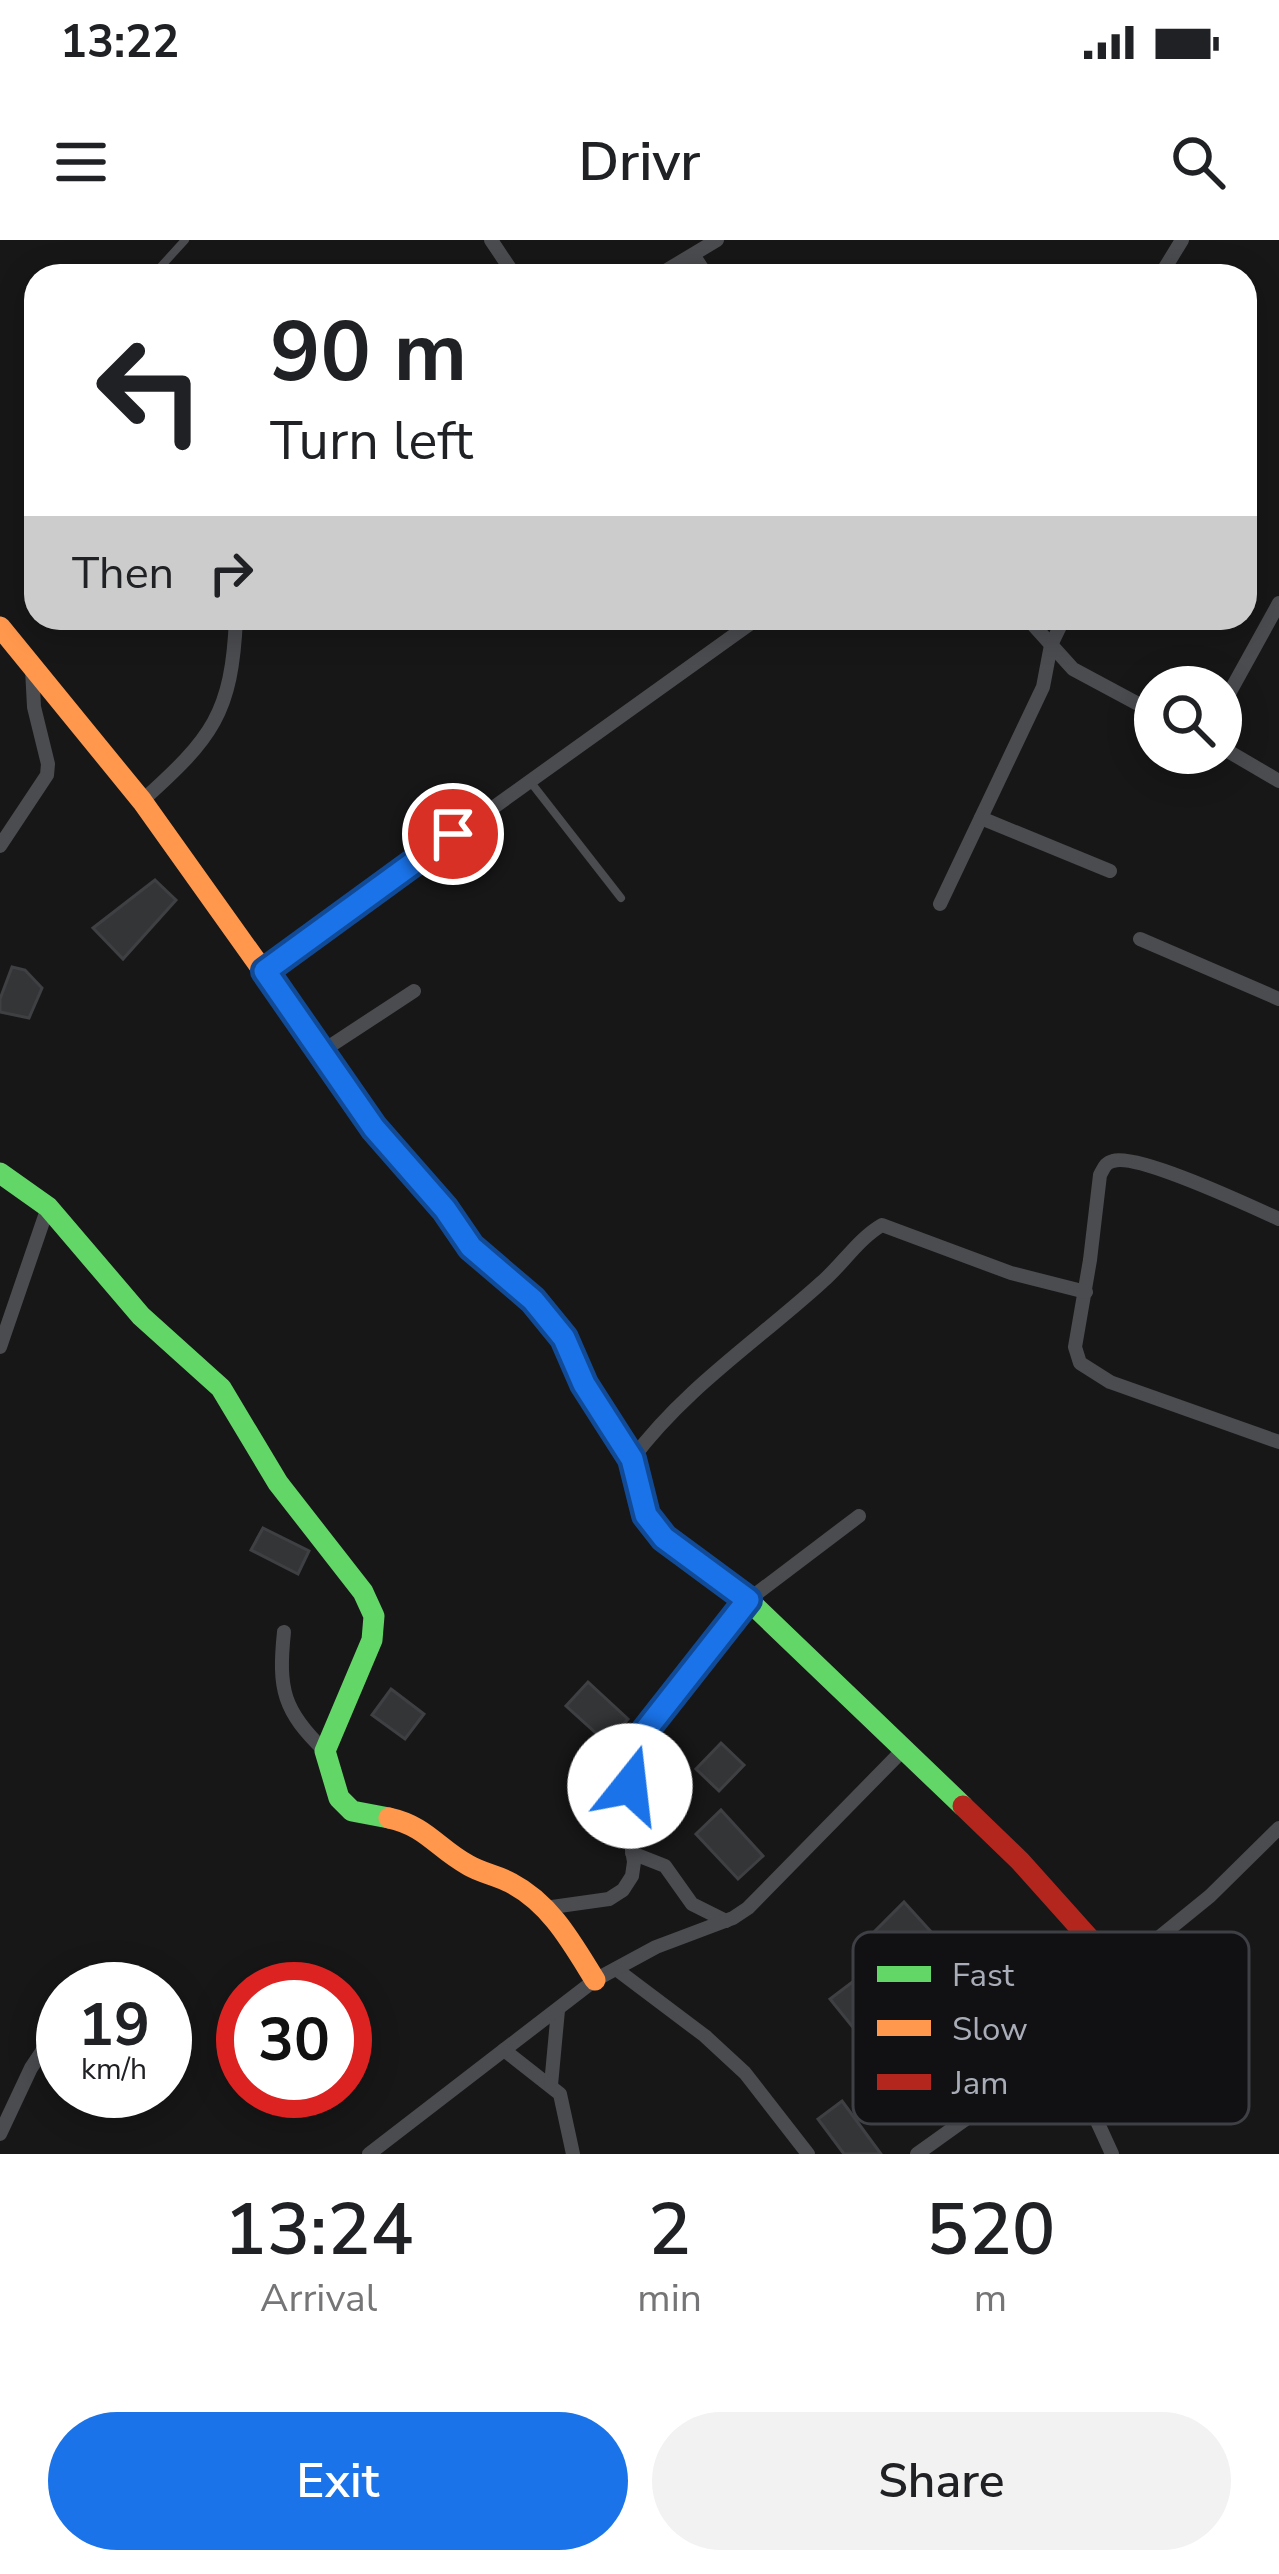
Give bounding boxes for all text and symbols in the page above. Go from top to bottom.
text: 13:22 [60,12,179,73]
text: Drivr [578,125,701,199]
icon: menu [48,129,114,195]
icon: search [1165,129,1231,195]
text: 90 m [270,295,467,410]
icon: left [72,312,228,468]
text: Turn left [270,404,473,478]
icon: right [198,540,264,606]
text: Then [72,543,174,604]
map controls [1134,666,1242,774]
button: search [1134,666,1242,774]
pin [402,783,504,885]
icon: arrive [420,801,486,867]
position arrow [567,1723,693,1849]
legend [853,1932,1249,2124]
text: Fast [952,1953,1015,1998]
speed limit sign: 30 [216,1962,372,2118]
text: 19 [78,1984,150,2066]
text: Slow [952,2007,1028,2052]
text: km/h [81,2049,147,2090]
text: Jam [951,2061,1008,2106]
text: 13:24 [224,2181,414,2279]
text: 2 [648,2181,691,2279]
text: 520 [926,2181,1055,2279]
text: Arrival [260,2272,377,2325]
text: min [637,2272,702,2325]
text: m [974,2272,1007,2325]
button: Exit [48,2412,628,2550]
button: Share [652,2412,1231,2550]

